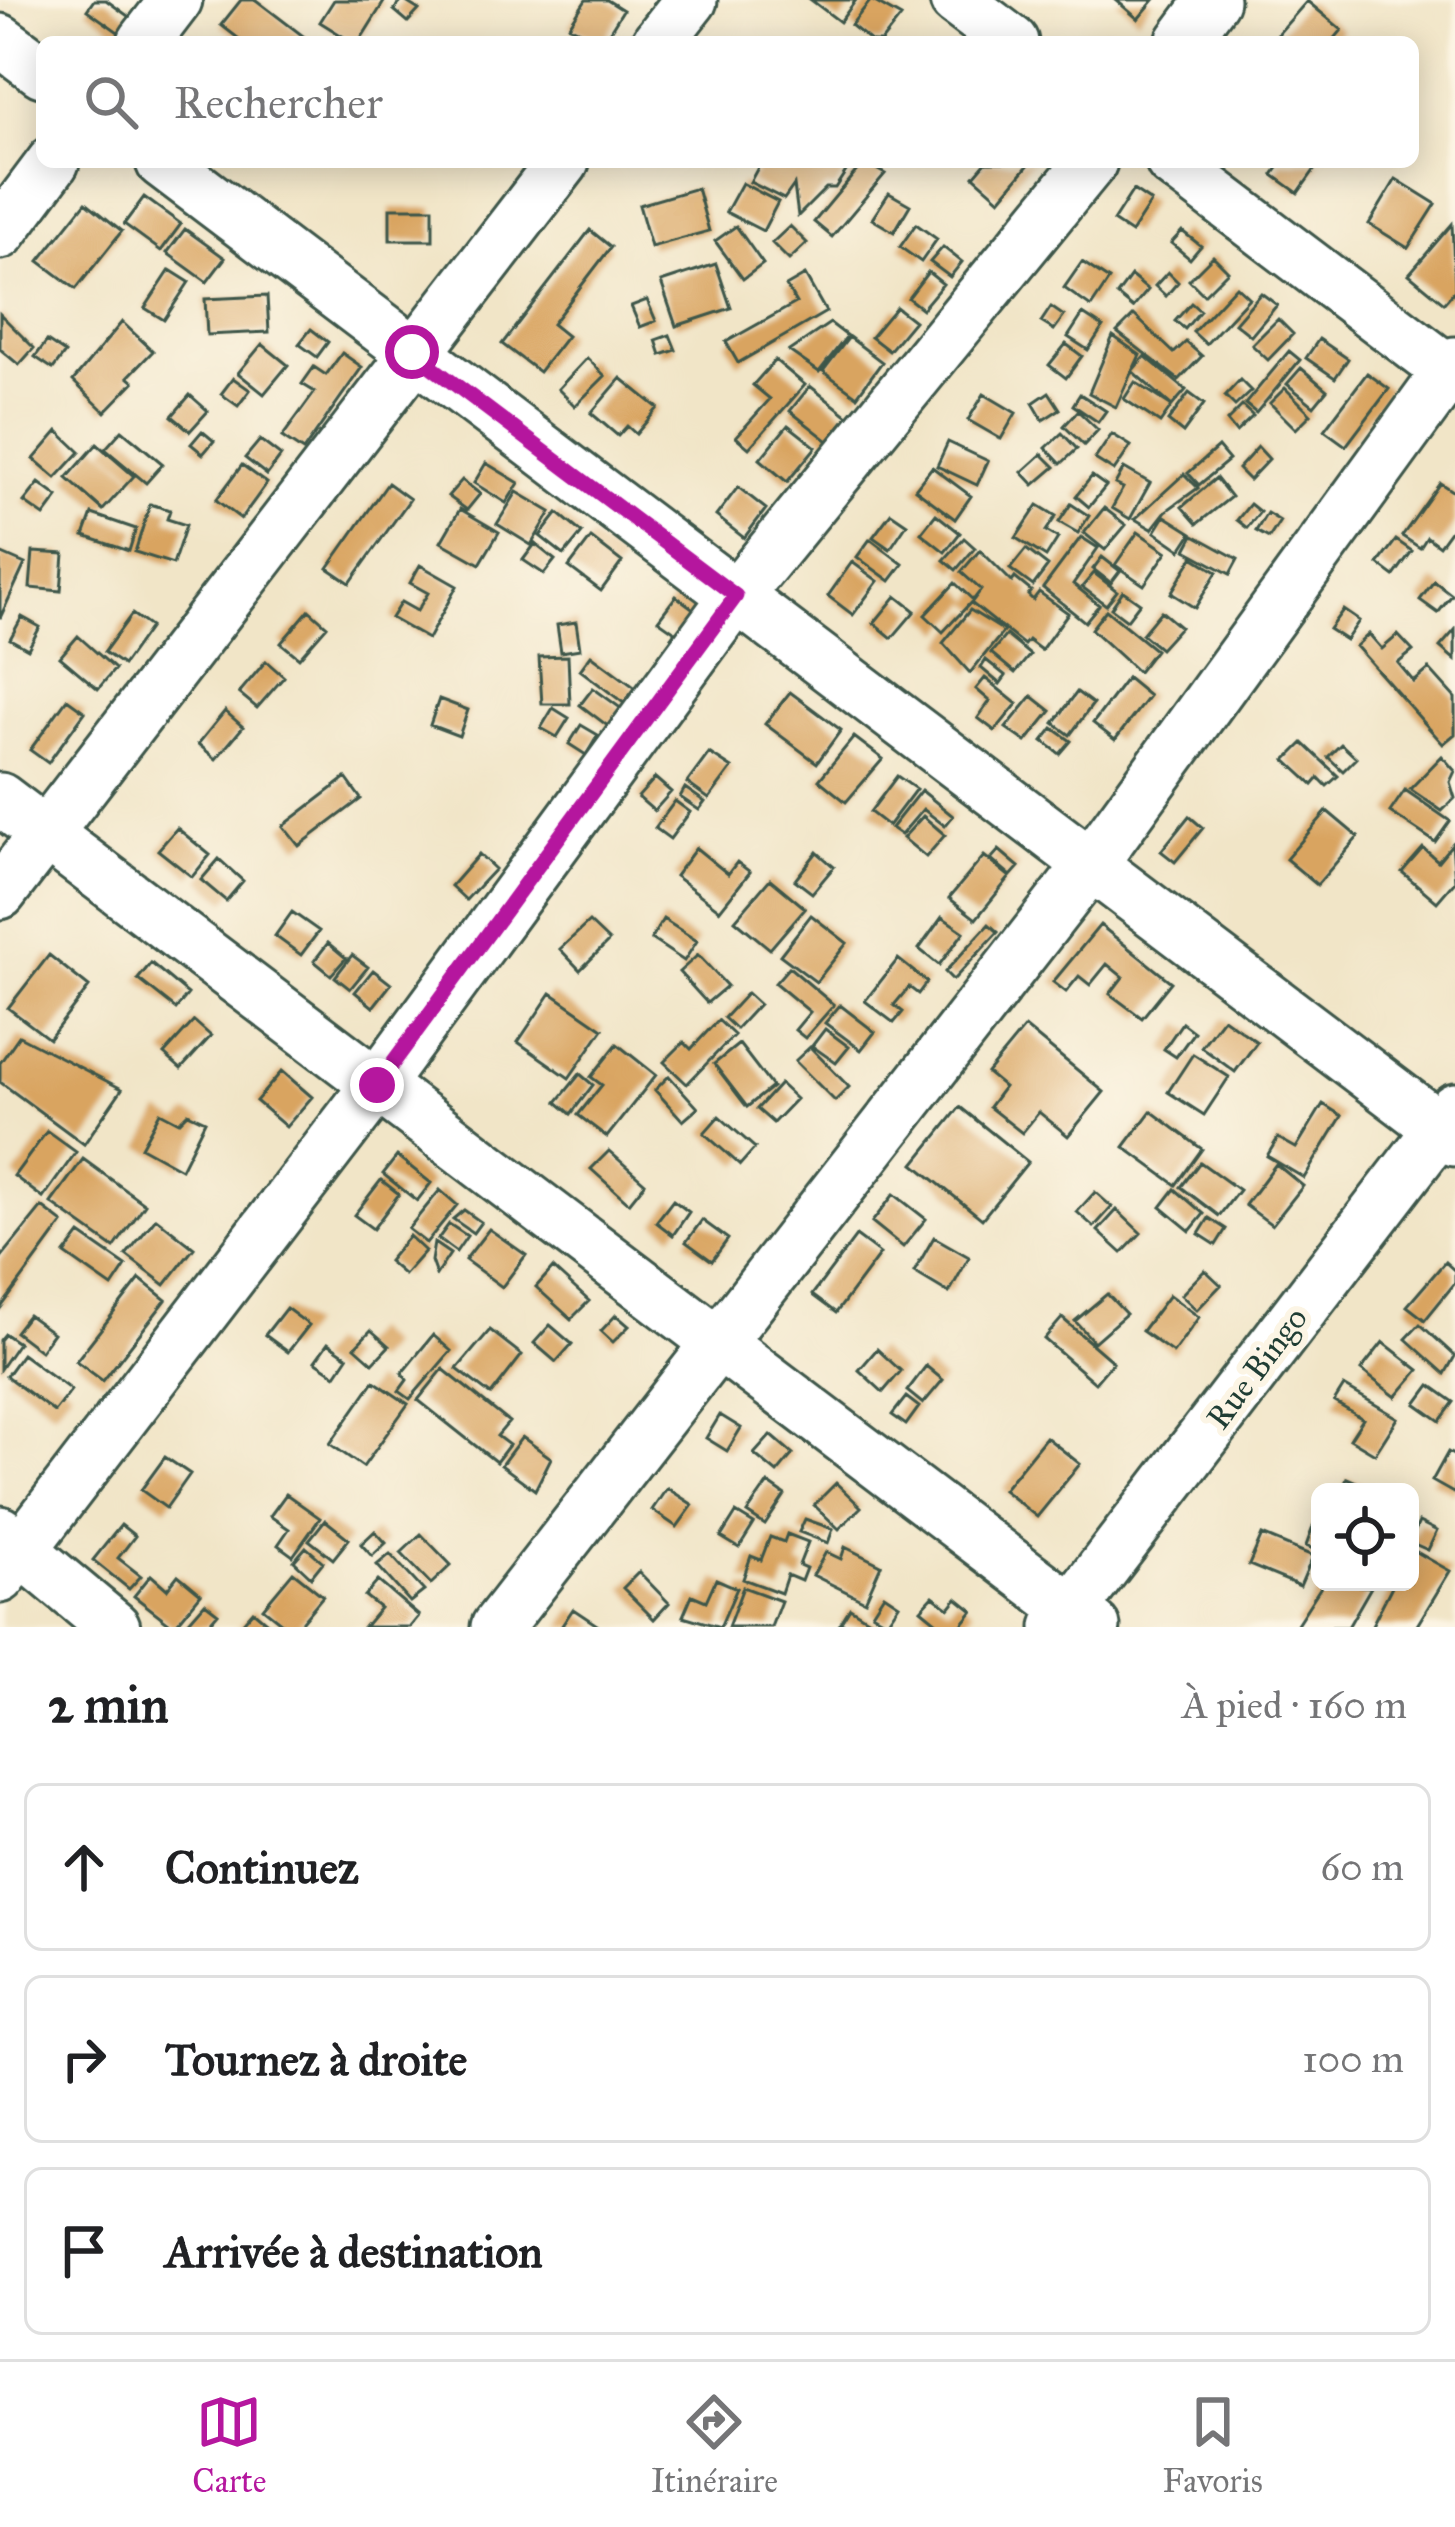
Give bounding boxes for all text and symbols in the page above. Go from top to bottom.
search box [36,36,1419,168]
icon: search [78,69,144,135]
text: Rechercher [174,75,383,130]
route start [385,325,439,379]
route end [350,1058,404,1112]
street label: Rue Bingo [1198,1299,1316,1437]
map controls [1311,1483,1419,1591]
button: locate [1311,1483,1419,1591]
text: 2 min [48,1674,169,1736]
text: À pied · 160 m [1182,1681,1407,1729]
icon: ahead [51,1834,117,1900]
text: Continuez [165,1840,359,1895]
text: 60 m [1320,1843,1404,1891]
icon: right [51,2026,117,2092]
text: Tournez à droite [165,2032,467,2087]
text: 100 m [1302,2035,1404,2083]
icon: arrive [51,2218,117,2284]
text: Arrivée à destination [165,2224,543,2279]
tab: Carte [192,2389,266,2501]
tab: Itinéraire [651,2389,778,2501]
tab: Favoris [1162,2389,1263,2501]

